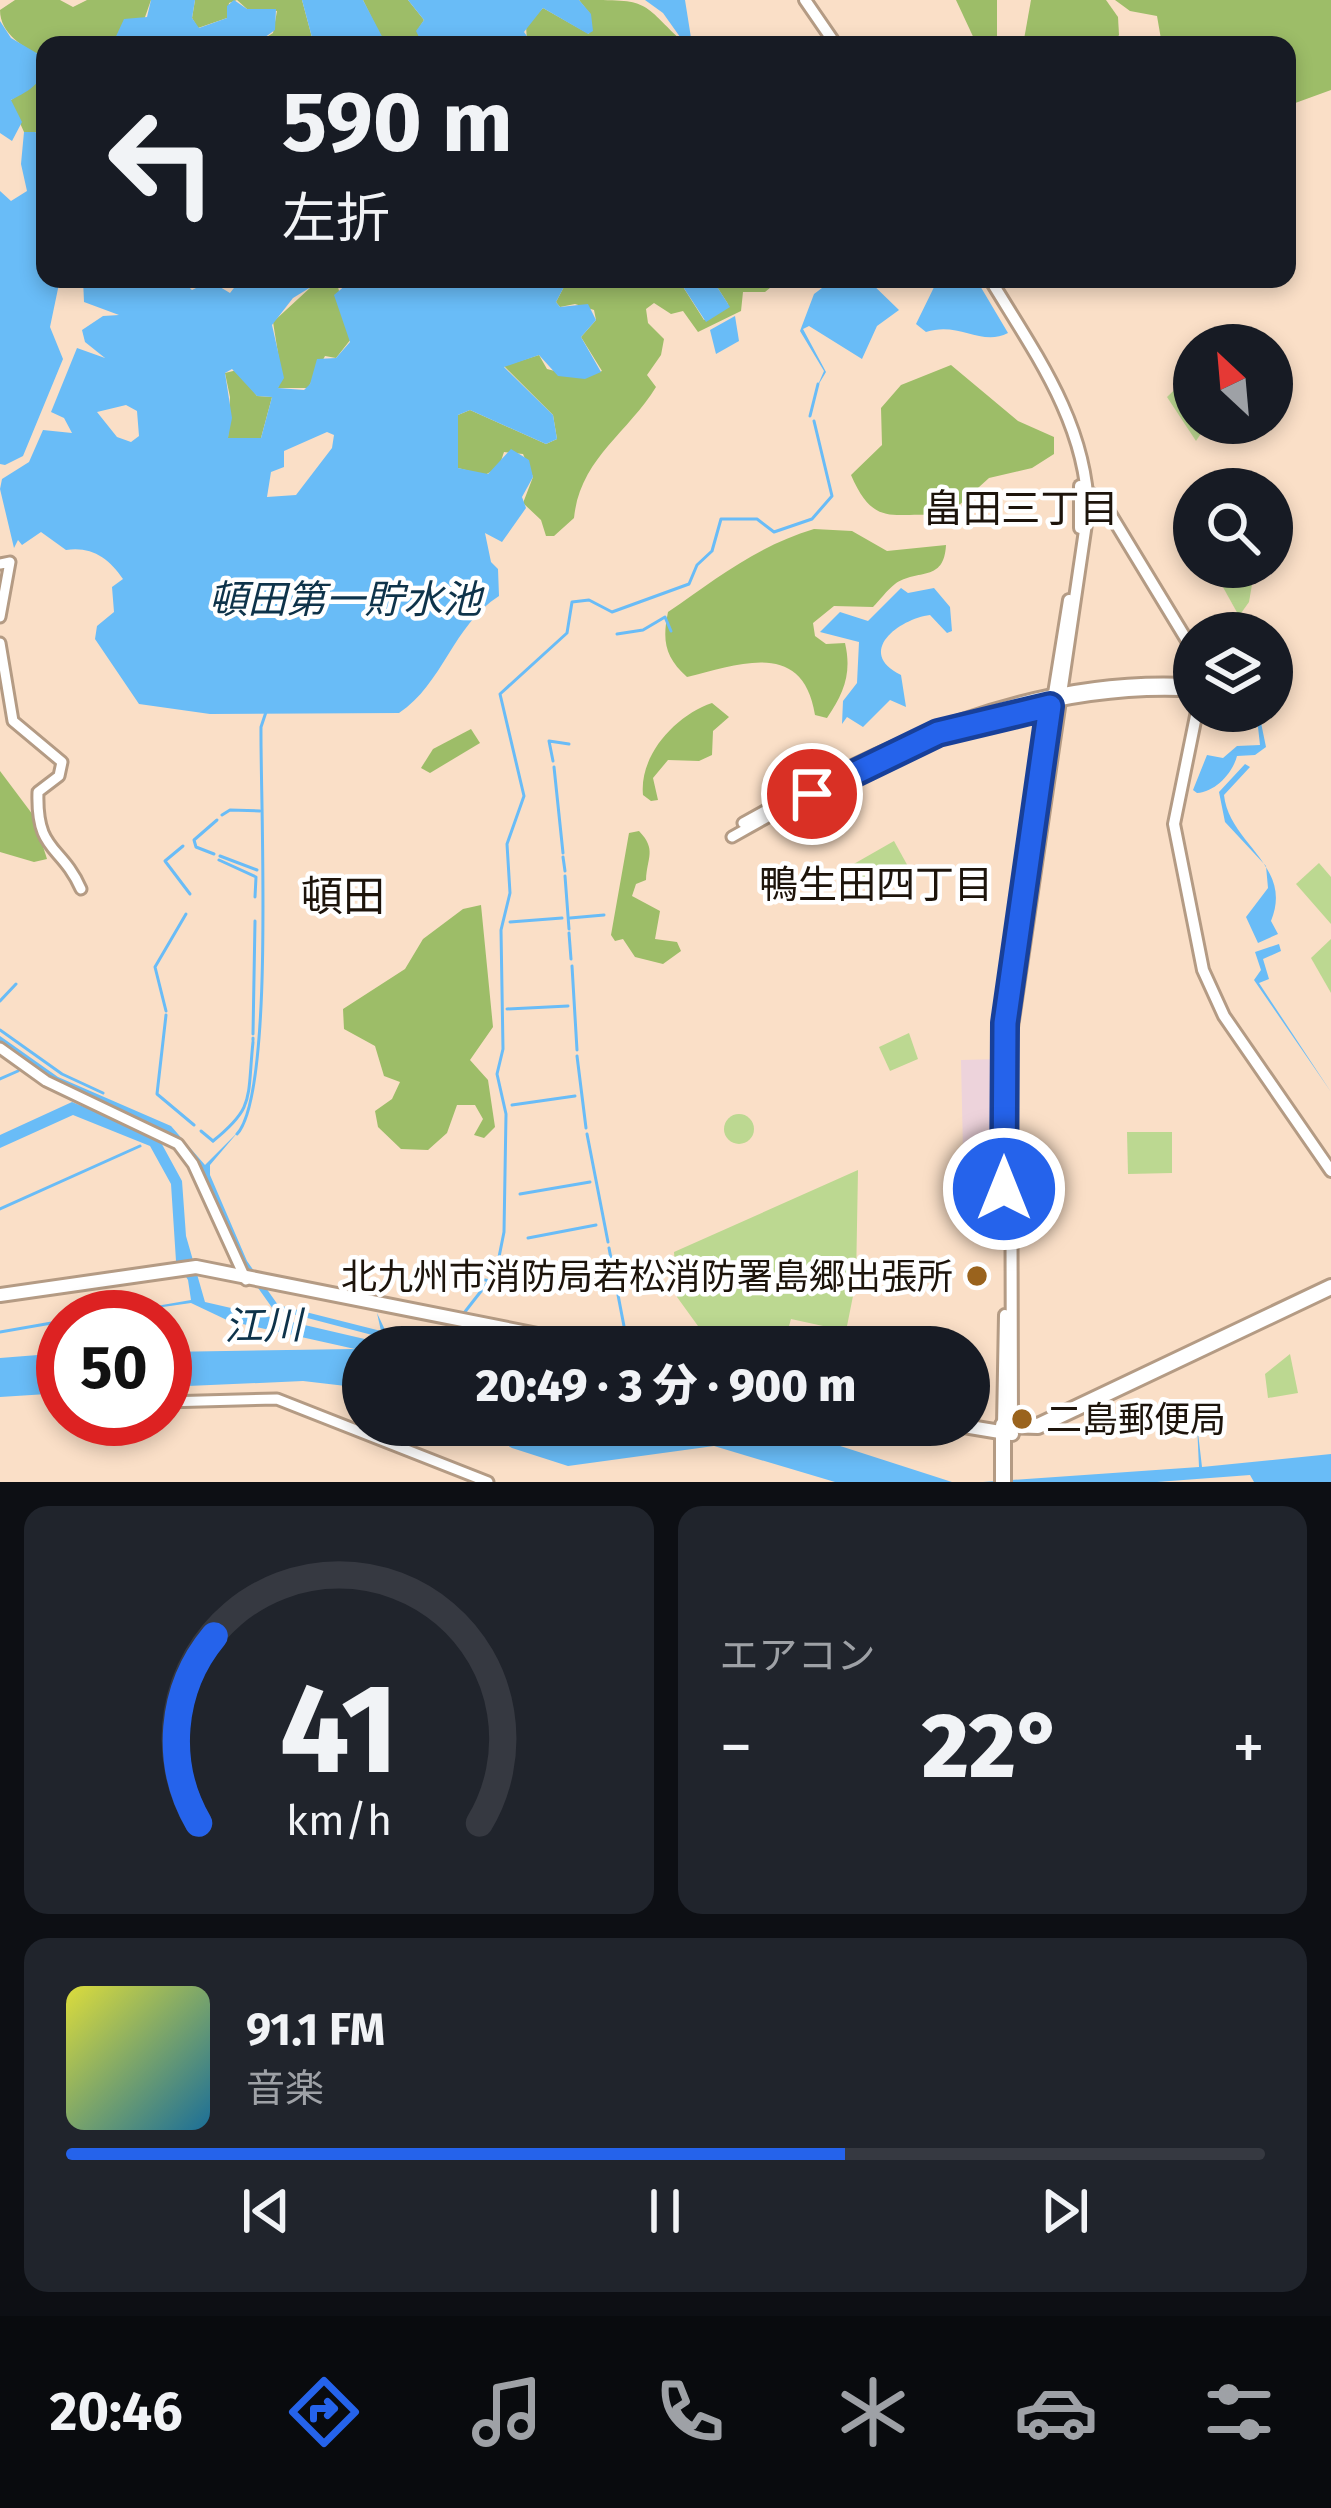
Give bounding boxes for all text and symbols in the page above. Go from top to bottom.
text: 590 m [282,72,513,173]
icon: left [84,84,240,240]
text: 左折 [282,187,390,251]
north arrow [1173,324,1293,444]
map controls [1173,324,1293,732]
button: search [1173,468,1293,588]
district label: 畠田三丁目 [923,486,1119,532]
water label: 頓田第一貯水池 [208,577,485,623]
button: layers [1173,612,1293,732]
pin [761,743,863,845]
icon: arrive [779,761,845,827]
district label: 鴨生田四丁目 [759,862,993,908]
district label: 頓田 [301,872,385,922]
position arrow [941,1126,1067,1252]
place label: 北九州市消防局若松消防署島郷出張所 [341,1255,953,1299]
marker: 北九州市消防局若松消防署島郷出張所 [964,1263,990,1289]
speed limit sign: 50 [36,1290,192,1446]
water label: 江川 [224,1302,306,1350]
text: 20:49 · 3 分 · 900 m [476,1359,856,1413]
place label: 二島郵便局 [1046,1398,1226,1442]
marker: 二島郵便局 [1009,1406,1035,1432]
text: エアコン [720,1633,876,1679]
text: 41 [279,1655,398,1805]
text: 22° [922,1693,1063,1801]
text: − [720,1708,753,1787]
text: + [1232,1708,1265,1787]
text: km/h [286,1795,392,1846]
text: 91.1 FM [246,2003,385,2057]
text: 音楽 [246,2066,324,2112]
icon: previous [233,2178,299,2244]
icon: pause [632,2178,698,2244]
icon: next [1032,2178,1098,2244]
icon: directions [282,2370,366,2454]
icon: music [465,2370,549,2454]
icon: phone [648,2370,732,2454]
icon: climate [831,2370,915,2454]
icon: car [1014,2370,1098,2454]
icon: filters [1197,2370,1281,2454]
text: 20:46 [50,2380,183,2444]

